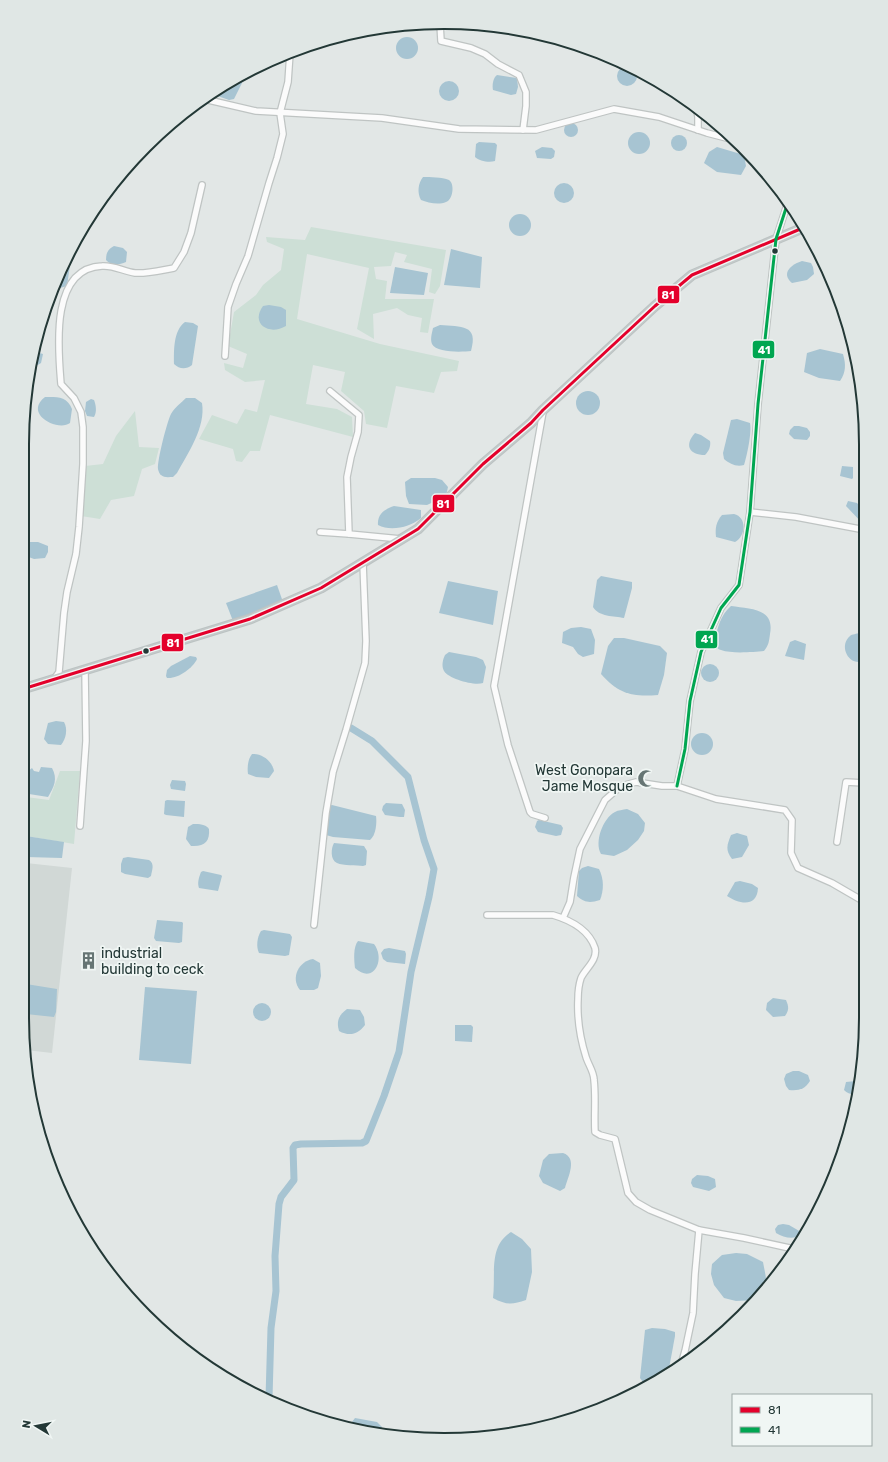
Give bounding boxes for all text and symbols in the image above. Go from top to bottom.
unlabelled marker [770,246,780,256]
line badge: 81 [657,285,680,304]
text: 81 [662,289,674,302]
line badge: 41 [752,340,775,359]
text: 41 [758,344,770,357]
line badge: 81 [432,494,455,513]
text: 81 [437,498,449,511]
line badge: 41 [695,630,718,649]
line badge: 81 [161,633,184,652]
text: 41 [701,633,713,646]
text: 81 [167,637,179,650]
unlabelled marker [141,646,151,656]
place label: West Gonopara Jame Mosque [535,762,633,795]
mosque icon: West Gonopara Jame Mosque [636,768,656,788]
place label: industrial building to ceck [101,945,204,978]
building icon: industrial building to ceck [78,951,98,971]
legend [732,1394,872,1446]
text: 81 [768,1403,781,1417]
north arrow [16,1406,56,1446]
text: N [20,1419,34,1429]
text: 41 [768,1423,780,1437]

